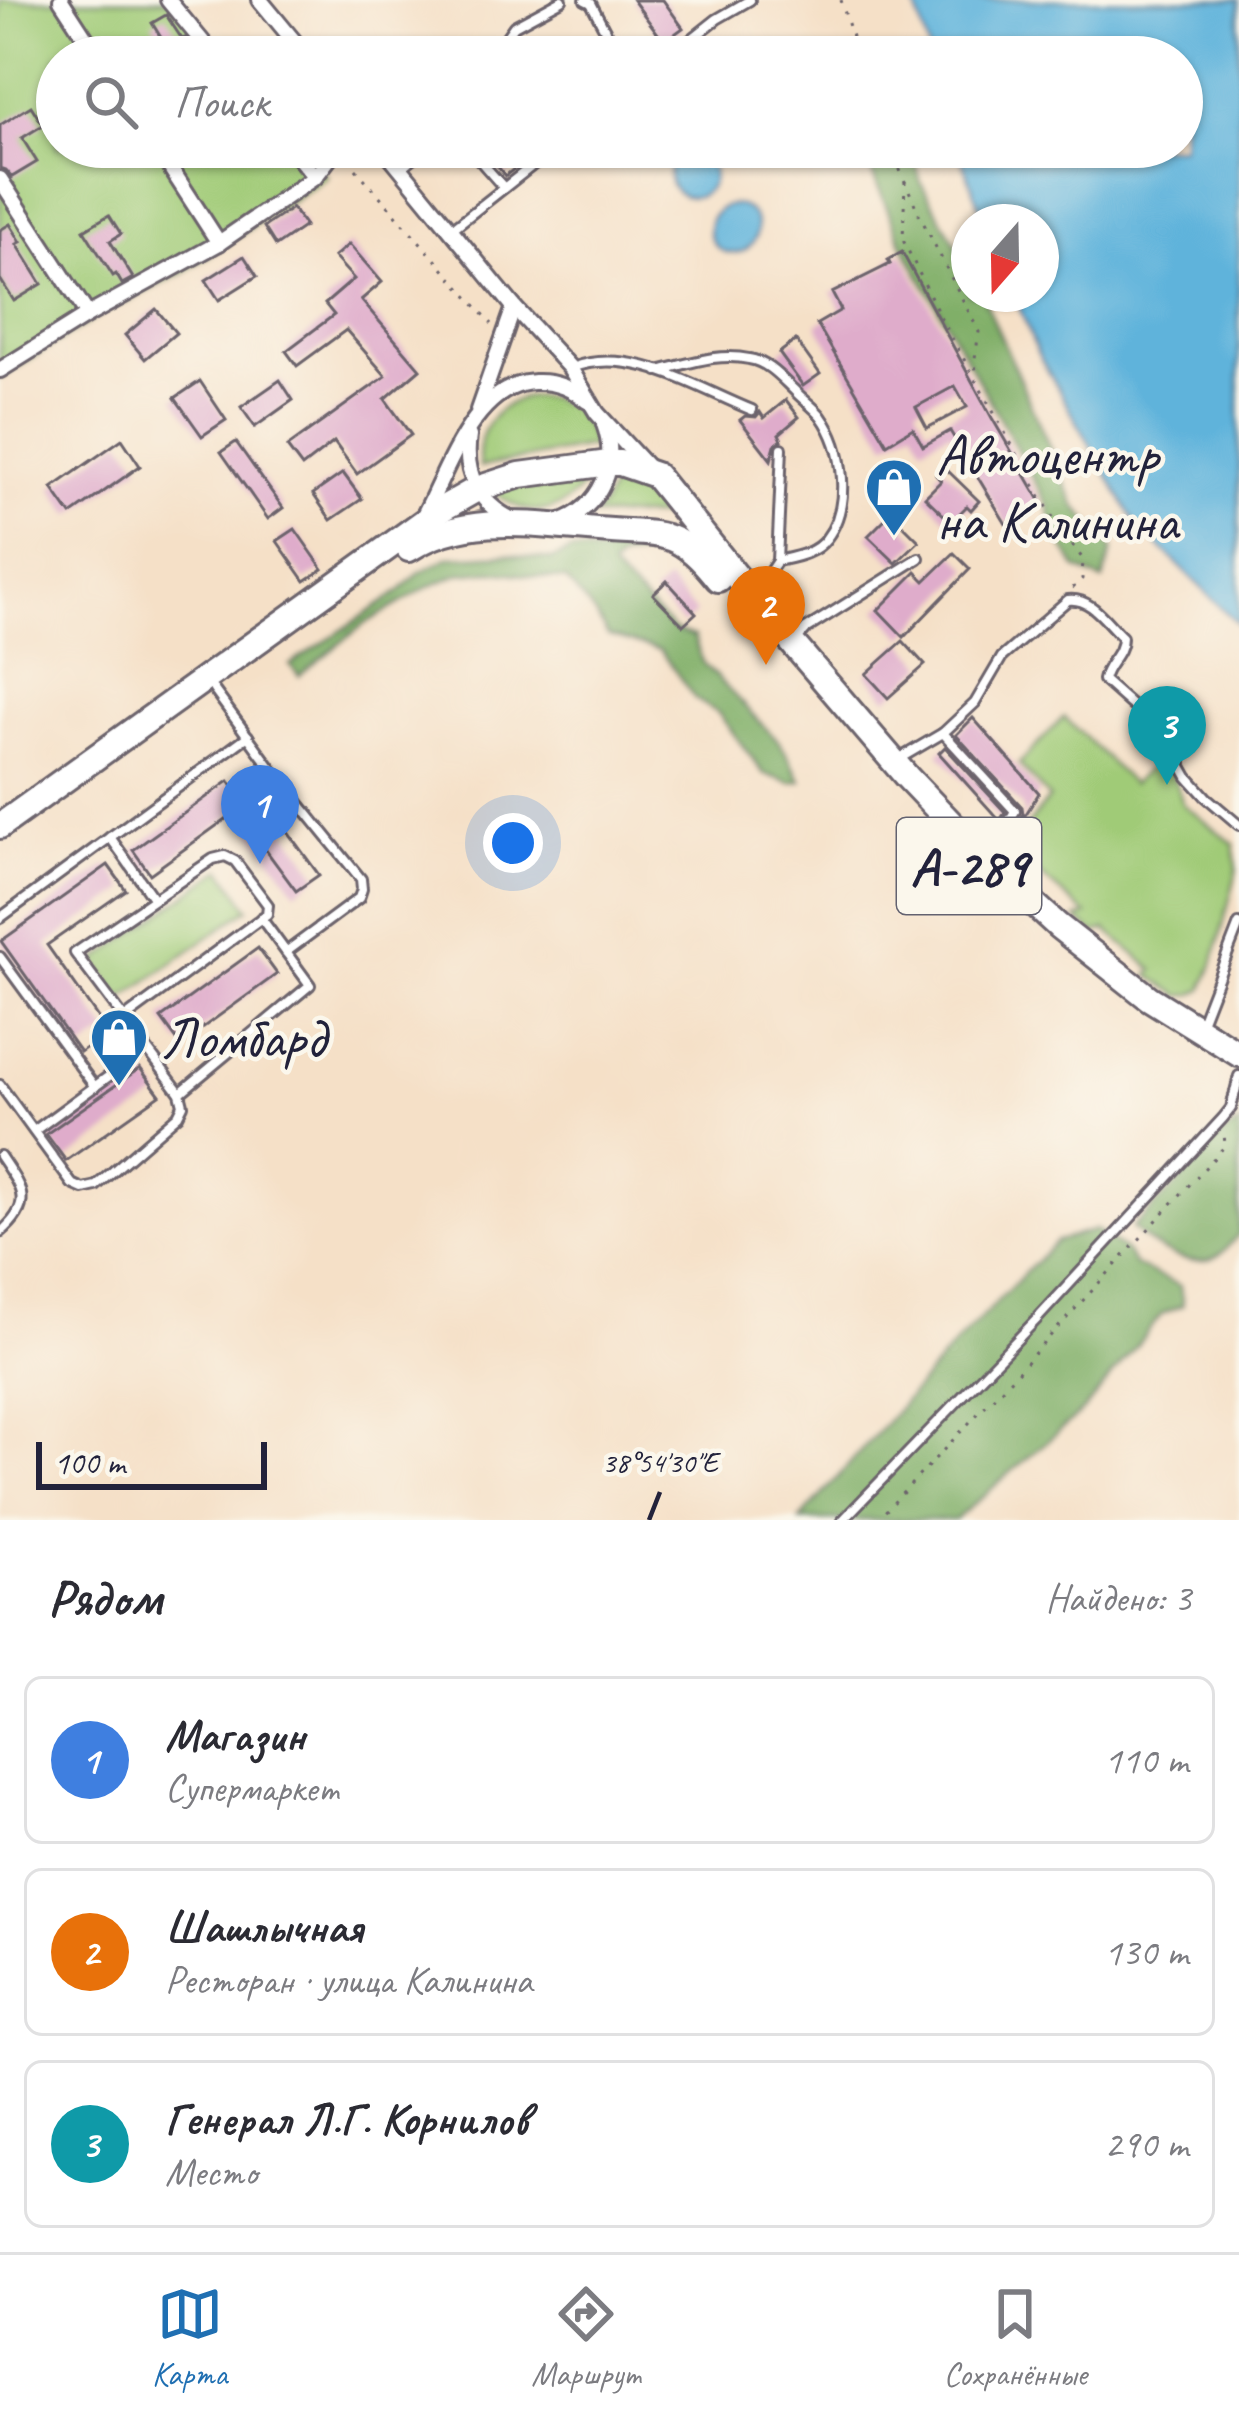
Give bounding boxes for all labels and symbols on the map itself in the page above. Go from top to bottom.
north arrow [951,204,1059,312]
place label: Автоцентр на Калинина [936,419,1181,557]
shop icon: Автоцентр на Калинина [863,456,925,538]
pin: 2 [727,566,805,665]
pin: 3 [1128,686,1206,785]
pin: 1 [221,765,299,864]
your location [483,813,543,873]
road number: А-289 [897,818,1041,914]
place label: Ломбард [161,1002,330,1074]
shop icon: Ломбард [88,1006,150,1088]
scale bar [36,1436,267,1489]
text: 38°54'30"E [602,1443,722,1481]

